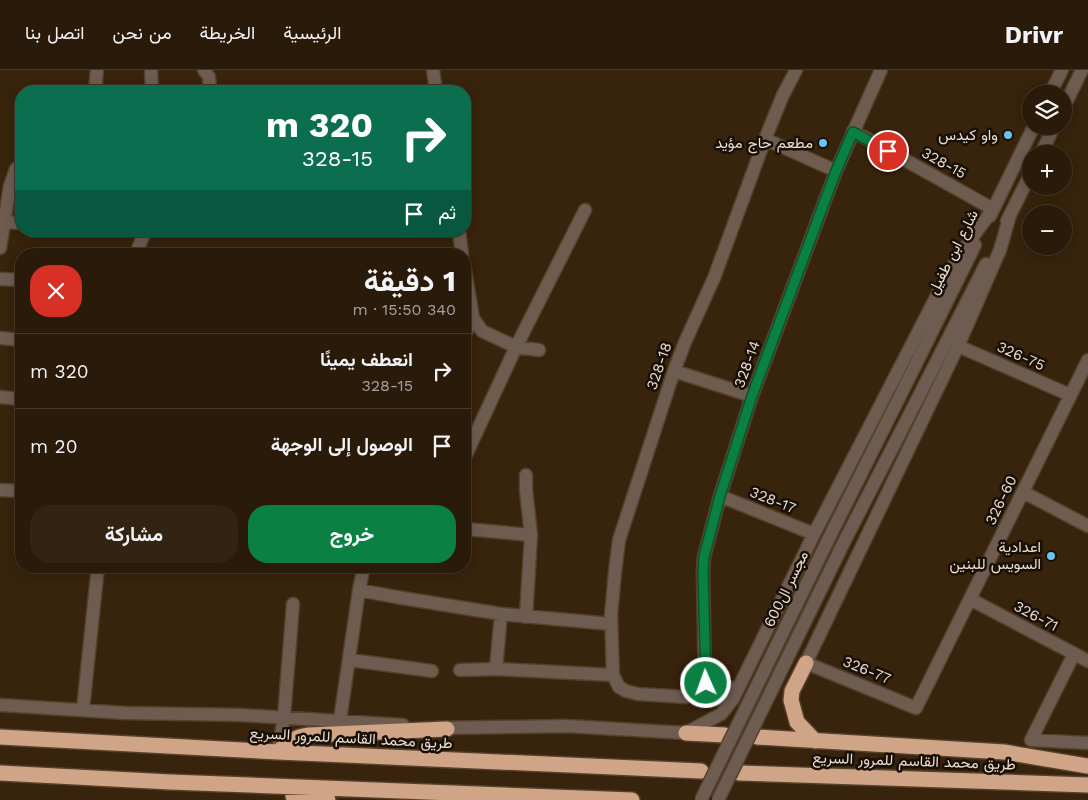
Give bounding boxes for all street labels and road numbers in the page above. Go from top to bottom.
street label: 328-15 [918,143,970,183]
street label: شارع ابن طفيل [924,207,984,298]
street label: 328-14 [730,338,764,390]
street label: 326-75 [994,338,1048,374]
street label: 328-18 [643,340,675,392]
street label: 326-60 [981,472,1021,528]
street label: 328-17 [747,483,799,517]
street label: مجسر ال600 [760,548,812,630]
street label: 326-71 [1011,597,1061,635]
street label: 326-77 [840,652,894,688]
street label: طريق محمد القاسم للمرور السريع [249,724,453,754]
street label: طريق محمد القاسم للمرور السريع [812,748,1016,776]

